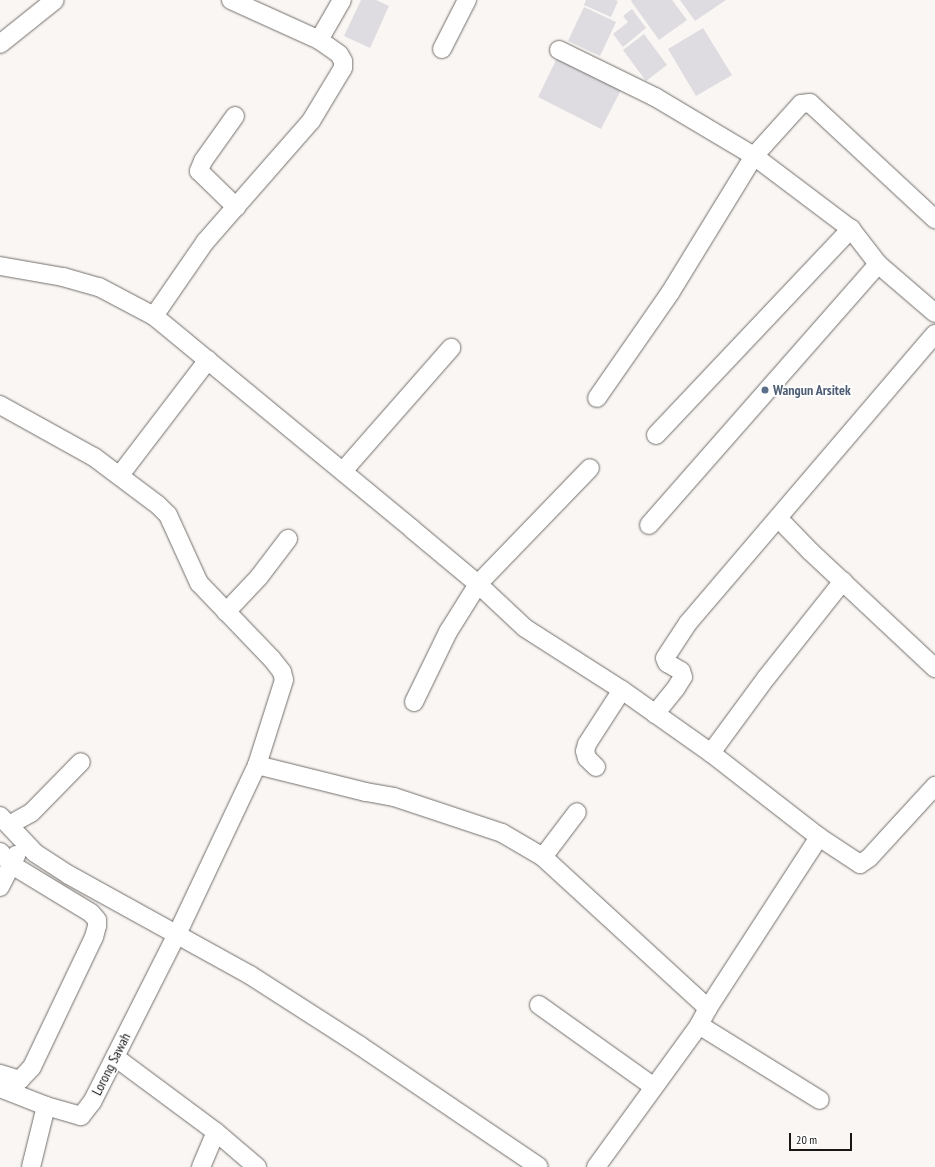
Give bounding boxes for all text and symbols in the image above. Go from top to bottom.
place label: Wangun Arsitek [773,382,851,398]
marker: Wangun Arsitek [760,385,770,395]
street label: Lorong Sawah [88,1030,134,1098]
scale bar [791,1125,854,1151]
text: 20 m [796,1132,817,1147]

